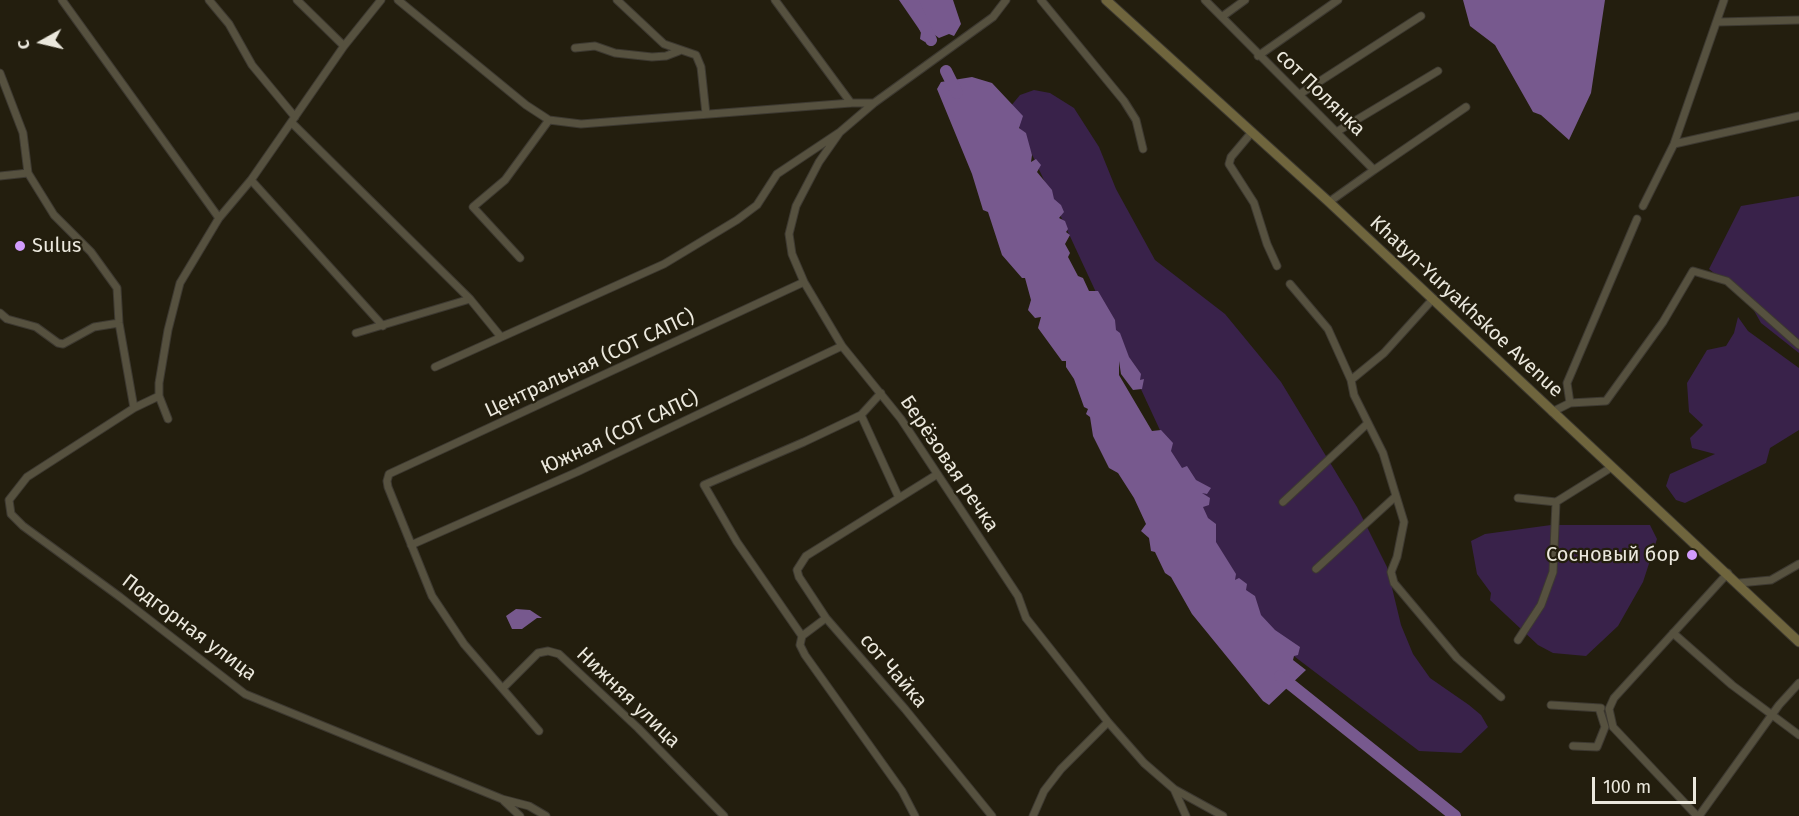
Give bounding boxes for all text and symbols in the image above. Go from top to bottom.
north arrow [12,12,72,72]
text: С [14,39,34,50]
street label: сот Полянка [1270,44,1370,142]
street label: Khatyn-Yuryakhskoe Avenue [1364,211,1568,403]
place label: Sulus [32,234,81,258]
marker: Sulus [13,239,27,253]
street label: Центральная (СОТ САПС) [481,305,699,423]
street label: Южная (СОТ САПС) [537,386,703,480]
street label: Берёзовая речка [894,391,1004,537]
place label: Сосновый бор [1546,543,1680,567]
marker: Сосновый бор [1685,548,1699,562]
street label: Подгорная улица [117,570,261,686]
street label: сот Чайка [854,629,932,713]
street label: Нижняя улица [571,643,685,753]
scale bar [1595,765,1698,803]
text: 100 m [1603,776,1651,798]

